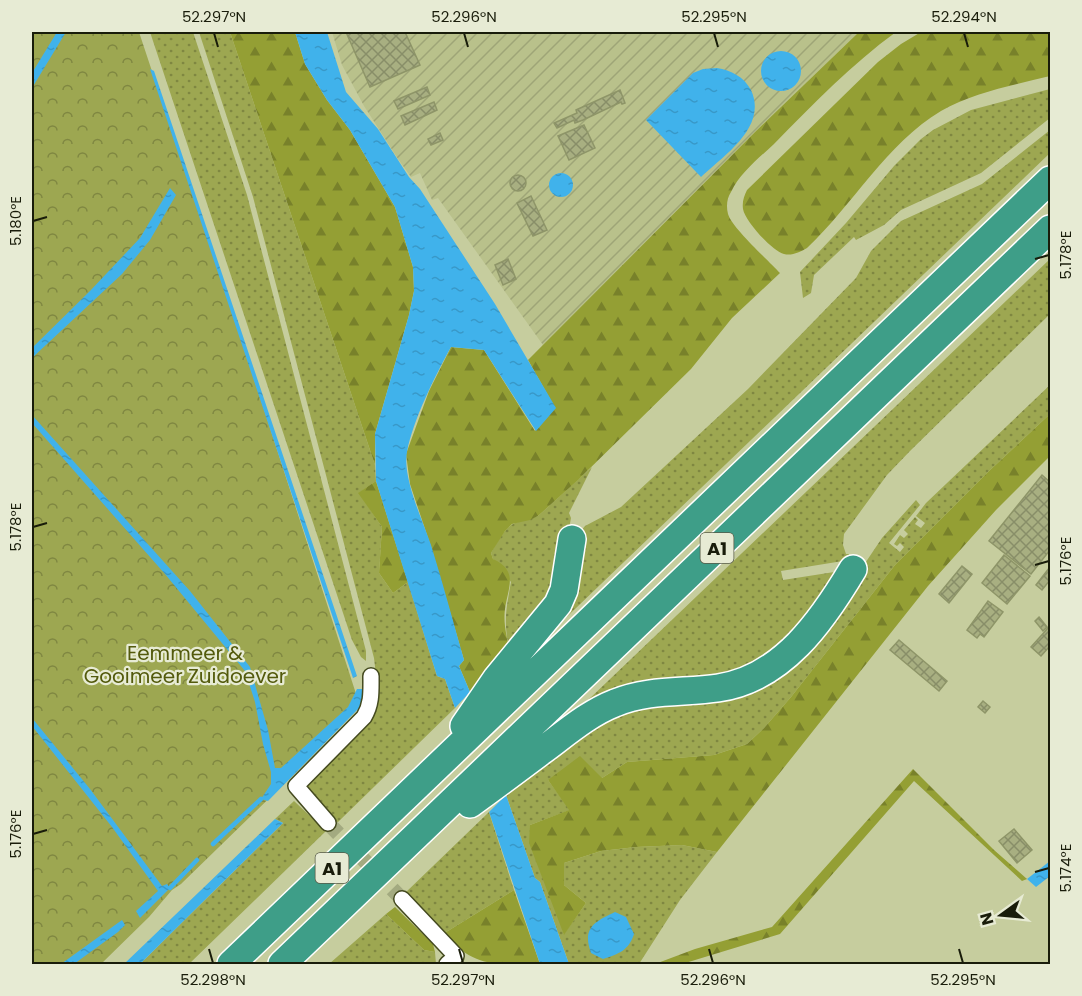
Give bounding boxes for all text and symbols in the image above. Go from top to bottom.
text: 52.297°N [182,6,246,27]
text: 52.296°N [431,6,497,27]
text: 52.295°N [681,6,747,27]
text: 52.294°N [931,6,997,27]
text: 5.180°E [5,196,26,246]
text: 5.178°E [1055,231,1076,279]
text: 5.178°E [5,503,26,551]
road number: A1 [700,533,734,563]
text: 5.176°E [1055,537,1076,585]
park label: Eemmeer & Gooimeer Zuidoever [84,639,286,690]
text: 5.176°E [5,810,26,858]
text: 5.174°E [1055,844,1076,892]
road number: A1 [316,853,348,883]
north arrow [971,885,1031,945]
text: N [974,910,1000,928]
text: 52.298°N [180,969,246,990]
text: 52.297°N [431,969,495,990]
text: 52.296°N [680,969,746,990]
text: 52.295°N [930,969,996,990]

